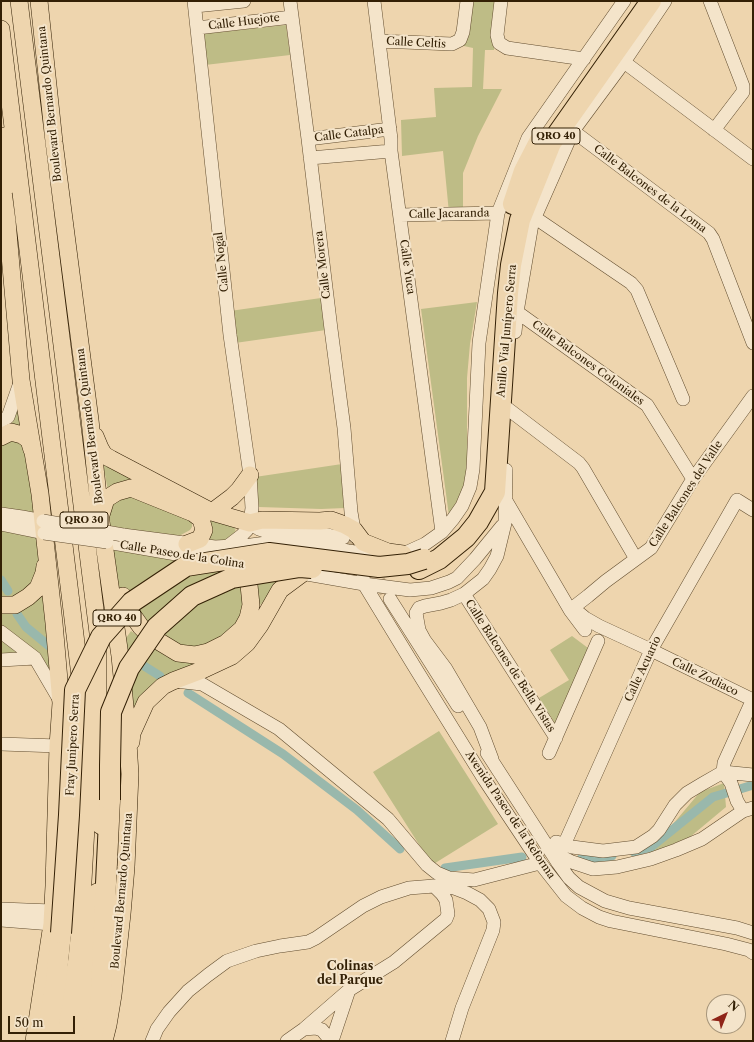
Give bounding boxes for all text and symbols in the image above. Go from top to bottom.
street label: Calle Huejote [207,11,281,33]
street label: Boulevard Bernardo Quintana [35,25,65,183]
street label: Calle Celtis [386,35,446,51]
street label: Calle Catalpa [314,123,384,145]
road number: QRO 40 [532,128,580,144]
street label: Calle Balcones de la Loma [591,142,709,236]
street label: Calle Jacaranda [408,207,490,221]
street label: Calle Morera [312,230,334,300]
street label: Calle Nogal [212,231,232,293]
street label: Calle Yuca [397,239,417,295]
street label: Anillo Vial Junípero Serra [495,264,519,398]
street label: Calle Balcones Coloniales [529,318,647,408]
street label: Boulevard Bernardo Quintana [74,348,106,504]
street label: Calle Balcones del Valle [647,438,725,550]
road number: QRO 30 [60,512,108,528]
street label: Calle Paseo de la Colina [119,539,245,571]
street label: Calle Balcones de Bella Vistas [462,597,558,735]
road number: QRO 40 [93,610,141,626]
street label: Calle Acuario [622,634,664,704]
street label: Calle Zodiaco [670,655,740,699]
street label: Fray Junipero Serra [64,694,82,796]
street label: Avenida Paseo de la Reforma [462,748,558,882]
street label: Boulevard Bernardo Quintana [109,812,135,970]
district label: Colinas del Parque [317,960,383,988]
north arrow [706,994,746,1034]
text: N [725,998,742,1014]
scale bar [10,1008,77,1034]
text: 50 m [15,1015,44,1030]

